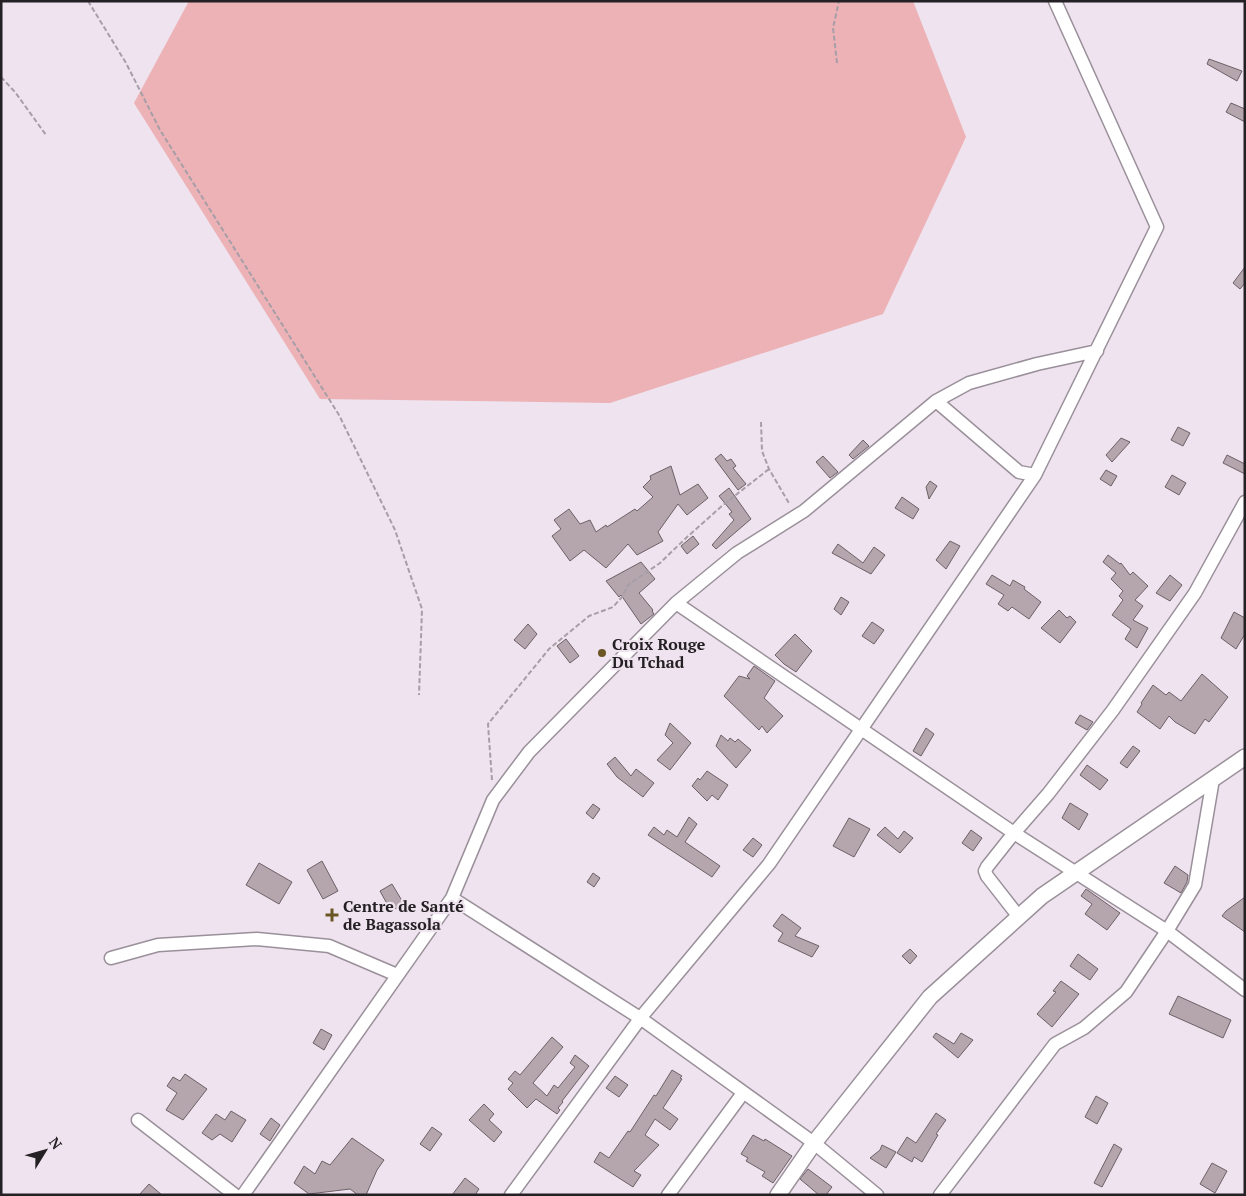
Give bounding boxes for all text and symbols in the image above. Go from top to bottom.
place label: Croix Rouge Du Tchad [612,633,706,673]
marker: Croix Rouge Du Tchad [596,647,608,659]
place label: Centre de Santé de Bagassola [343,895,464,935]
marker: Centre de Santé de Bagassola [325,908,339,922]
north arrow [20,1126,70,1176]
text: N [45,1133,67,1153]

